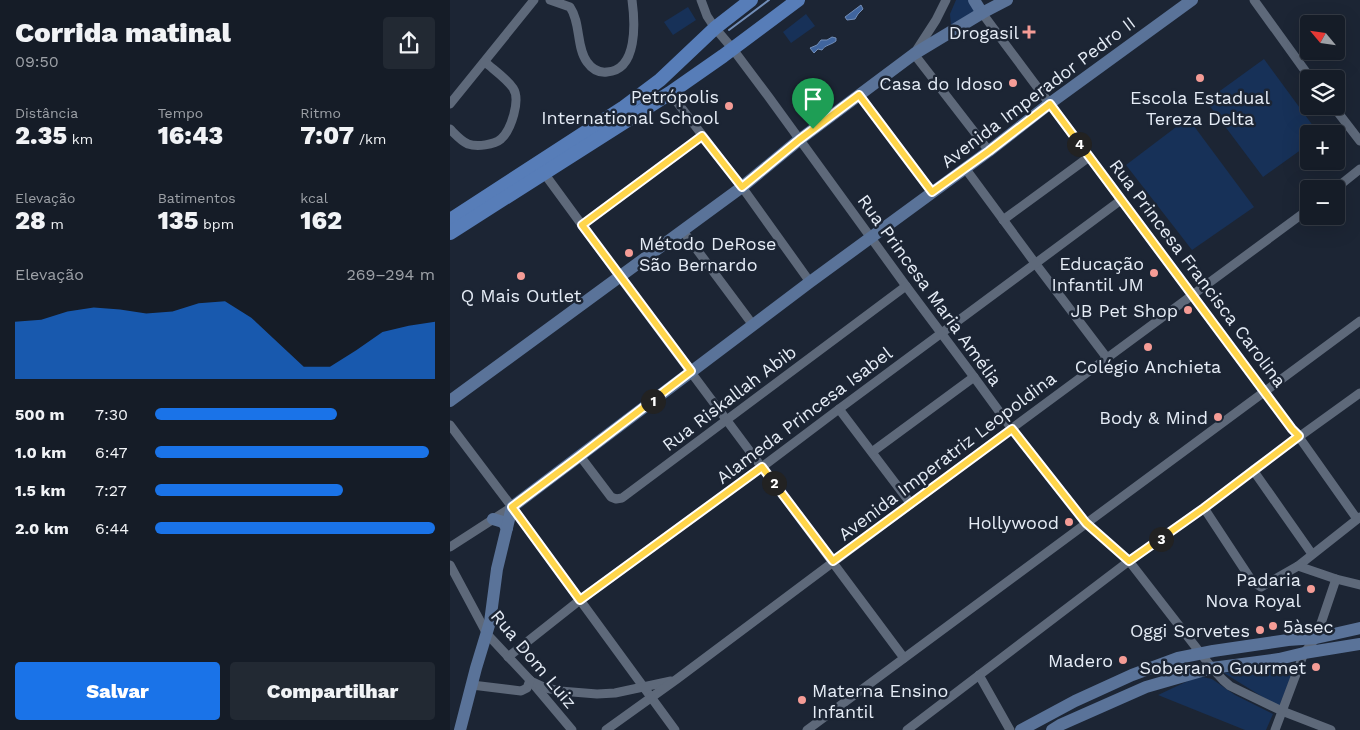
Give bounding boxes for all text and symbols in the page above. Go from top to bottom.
street label: Avenida Imperador Pedro II [937,12,1139,172]
north arrow [1300,15,1345,60]
map controls [1300,15,1345,225]
text: Corrida matinal [15,16,231,49]
button: share [383,17,435,69]
place label: Drogasil [949,22,1019,43]
marker: Drogasil [1023,26,1035,38]
text: 09:50 [15,52,59,71]
button: layers [1300,70,1345,115]
marker: Escola Estadual Tereza Delta [1194,72,1206,84]
place label: Casa do Idoso [879,73,1003,94]
marker: Casa do Idoso [1007,77,1019,89]
pin [792,78,834,129]
icon: arrive [799,85,827,113]
place label: Petrópolis International School [541,86,719,128]
place label: Escola Estadual Tereza Delta [1130,87,1271,129]
marker: Petrópolis International School [723,100,735,112]
text: Distância [15,105,78,121]
text: Tempo [158,105,203,121]
text: Ritmo [300,105,341,121]
text: 2.35 [15,121,67,150]
text: 16:43 [158,121,223,150]
text: 7:07 [300,121,354,150]
button: + [1300,125,1345,170]
text: km [67,131,93,147]
text: /km [354,131,386,147]
pin: 4 [1066,132,1092,156]
text: 4 [1075,136,1084,152]
street label: Rua Princesa Francisca Carolina [1105,155,1291,391]
button: − [1300,180,1345,225]
text: Elevação [15,190,75,206]
text: Batimentos [158,190,236,206]
text: kcal [300,190,328,206]
street label: Rua Princesa Maria Amélia [853,190,1007,390]
text: 28 [15,206,46,235]
text: 135 [158,206,198,235]
text: 162 [300,206,342,235]
text: m [46,216,64,232]
text: bpm [198,216,234,232]
place label: Método DeRose São Bernardo [639,233,777,275]
marker: Método DeRose São Bernardo [623,247,635,259]
place label: Educação Infantil JM [1052,253,1144,295]
text: Elevação [15,265,84,284]
text: 269–294 m [346,265,435,284]
marker: Educação Infantil JM [1148,267,1160,279]
marker: Q Mais Outlet [515,270,527,282]
place label: Q Mais Outlet [461,285,582,306]
place label: JB Pet Shop [1071,300,1178,321]
marker: JB Pet Shop [1182,304,1194,316]
street label: Rua Riskallah Abib [658,341,800,455]
marker: Colégio Anchieta [1142,341,1154,353]
street label: Alameda Princesa Isabel [712,342,896,488]
place label: Colégio Anchieta [1075,356,1221,377]
street label: Avenida Imperatriz Leopoldina [834,367,1060,545]
pin: 1 [640,388,666,414]
text: 1 [650,393,657,409]
text: 500 m [15,405,65,424]
text: 7:30 [95,405,128,424]
place label: Body & Mind [1099,407,1208,428]
marker: Body & Mind [1212,411,1224,423]
text: 1.0 km [15,443,66,462]
text: 6:47 [95,443,127,462]
pin: 2 [762,470,786,496]
text: 2 [770,475,779,491]
text: 1.5 km [15,481,65,500]
text: 7:27 [95,481,127,500]
place label: Hollywood [968,512,1059,533]
marker: Hollywood [1063,516,1075,528]
text: 2.0 km [15,519,69,538]
text: 6:44 [95,519,129,538]
pin: 3 [1148,526,1174,552]
text: 3 [1157,531,1166,547]
place label: Padaria Nova Royal [1205,569,1301,611]
marker: Padaria Nova Royal [1305,583,1317,595]
street label: Rua Dom Luiz [487,606,581,712]
place label: 5àsec [1283,616,1334,637]
place label: Oggi Sorvetes [1130,620,1250,641]
marker: 5àsec [1267,620,1279,632]
marker: Oggi Sorvetes [1254,624,1266,636]
place label: Madero [1048,650,1113,671]
marker: Madero [1117,654,1129,666]
place label: Soberano Gourmet [1140,657,1306,678]
marker: Soberano Gourmet [1310,661,1322,673]
button: Salvar [15,662,220,720]
button: Compartilhar [230,662,435,720]
place label: Materna Ensino Infantil [812,680,948,722]
marker: Materna Ensino Infantil [796,694,808,706]

